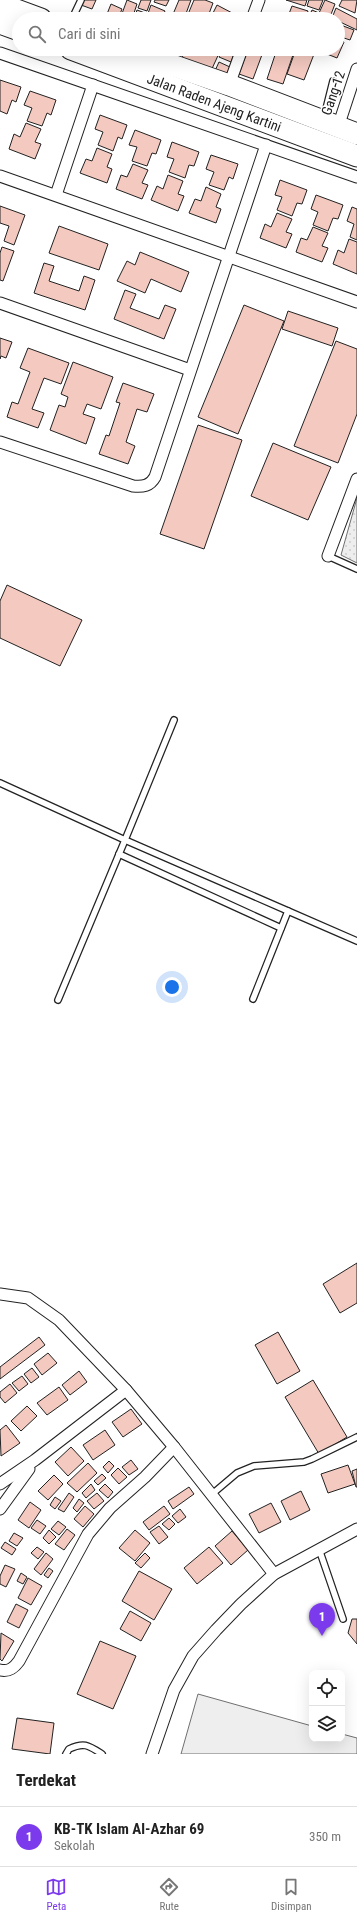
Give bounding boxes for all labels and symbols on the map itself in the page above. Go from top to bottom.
street label: Gang 12 [318,69,348,117]
street label: Jalan Raden Ajeng Kartini [145,70,284,135]
your location [162,977,182,997]
pin: 1 [309,1603,335,1636]

